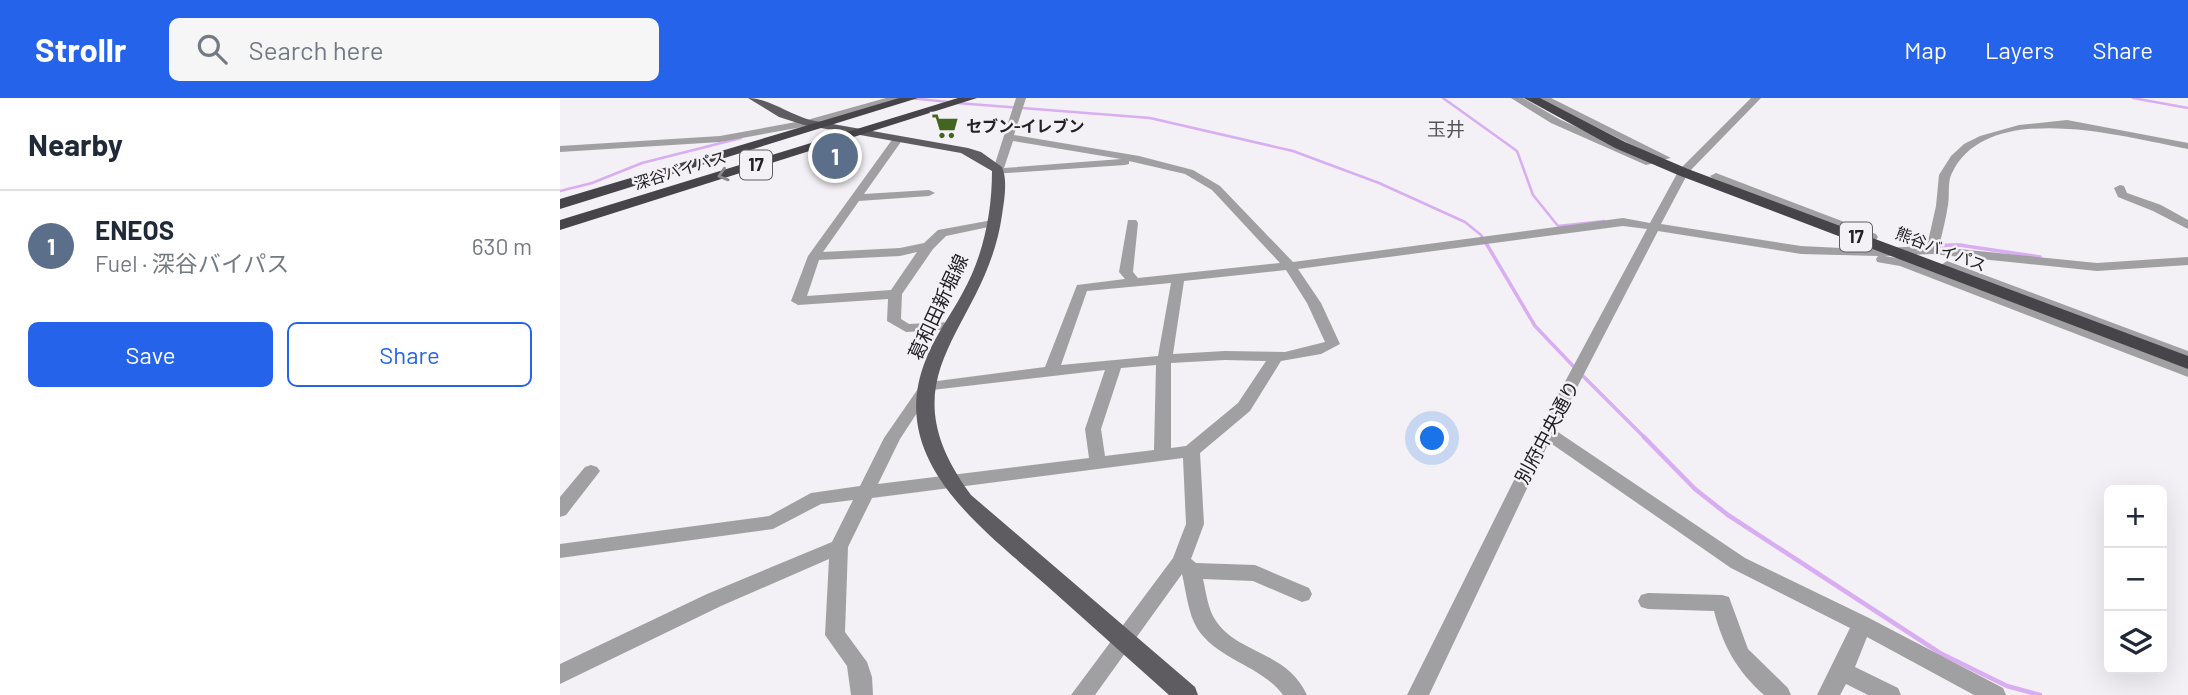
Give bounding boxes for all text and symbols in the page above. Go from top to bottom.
search box [169,18,659,81]
text: Strollr [35,29,127,69]
icon: search [193,30,231,68]
text: Search here [249,34,384,65]
text: Map [1904,35,1947,64]
text: Layers [1985,35,2054,64]
text: Share [2092,35,2153,64]
supermarket icon: セブン-イレブン [930,111,960,141]
place label: セブン-イレブン [966,116,1085,135]
district label: 玉井 [1427,117,1465,140]
text: Nearby [28,126,123,162]
pin: 1 [812,130,858,182]
street label: 深谷バイパス [631,146,728,193]
road number: 17 [740,150,772,180]
one-way arrow [717,167,729,182]
text: ENEOS [95,214,174,245]
road number: 17 [1840,222,1872,252]
street label: 熊谷バイパス [1893,223,1989,275]
text: 1 [47,232,55,260]
text: 630 m [472,232,532,260]
text: Fuel · 深谷バイパス [95,249,289,277]
street label: 葛和田新堀線 [903,250,972,363]
button: Save [28,322,273,387]
button: Share [287,322,532,387]
street label: 別府中央通り [1510,376,1583,487]
your location [1415,421,1449,455]
map controls [2104,485,2167,674]
button: + [2104,485,2167,548]
button: − [2104,548,2167,611]
button: layers [2104,611,2167,674]

